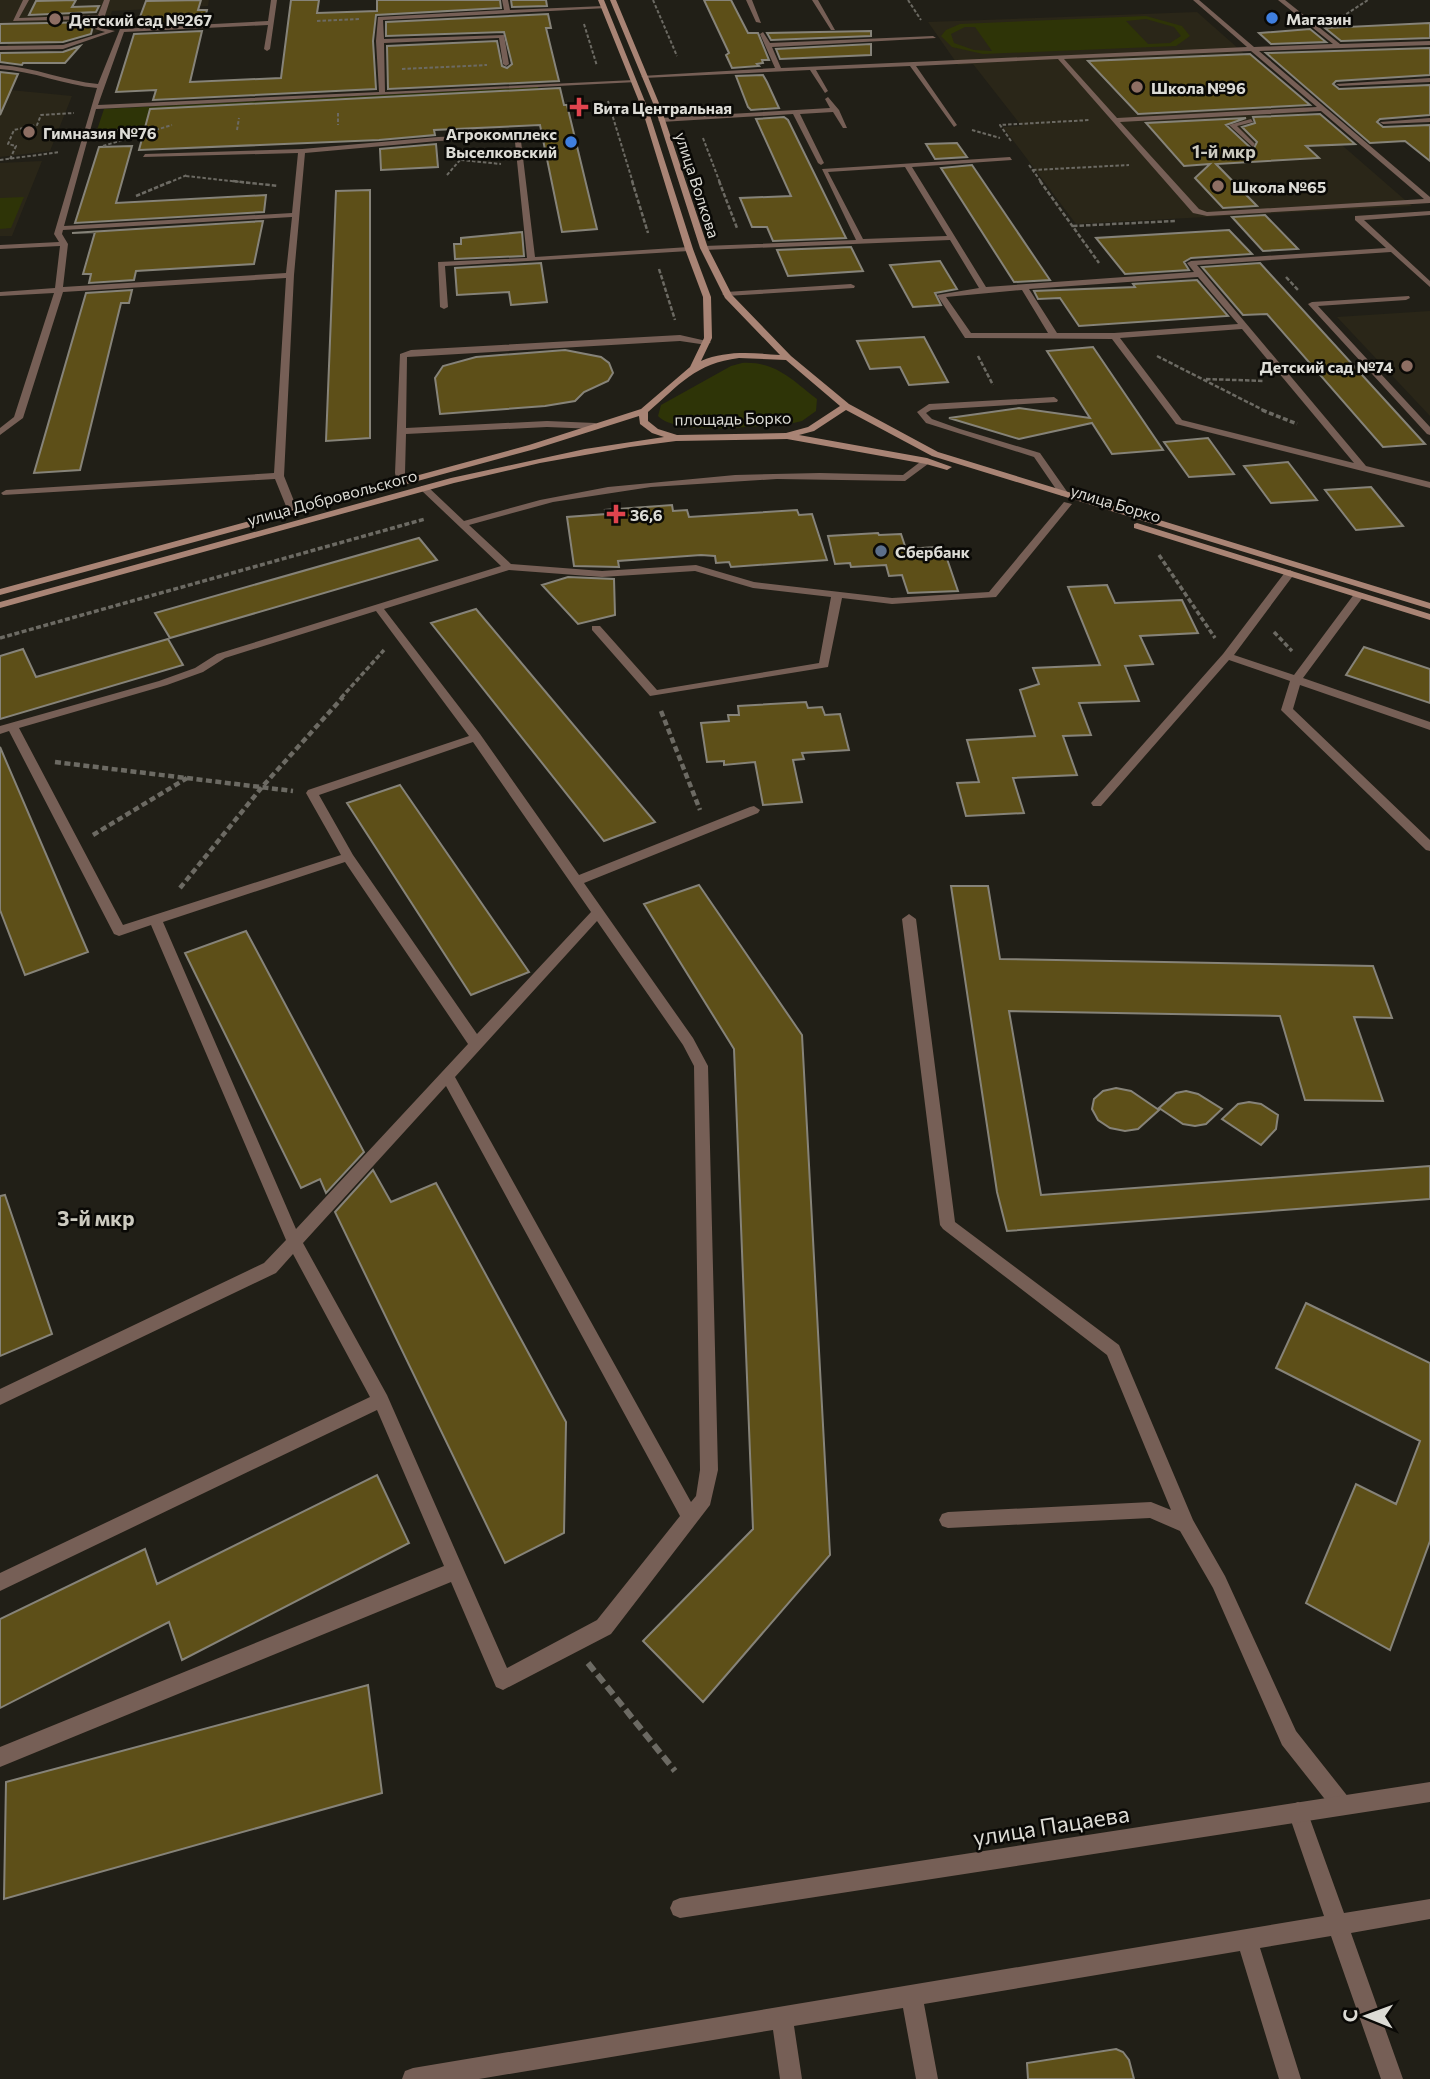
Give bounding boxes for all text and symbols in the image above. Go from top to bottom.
place label: Магазин [1286,9,1351,28]
place label: Детский сад №267 [69,10,212,29]
marker: Магазин [1264,10,1280,26]
marker: Детский сад №267 [47,11,63,27]
place label: Школа №96 [1151,78,1246,97]
marker: Школа №96 [1129,79,1145,95]
place label: Вита Центральная [593,98,732,117]
marker: Вита Центральная [571,99,587,115]
place label: Гимназия №76 [43,123,157,142]
marker: Гимназия №76 [21,124,37,140]
place label: Агрокомплекс Выселковский [446,124,557,161]
street label: улица Волкова [672,130,724,240]
marker: Агрокомплекс Выселковский [563,134,579,150]
district label: 1-й мкр [1192,140,1256,162]
place label: Школа №65 [1232,177,1326,196]
marker: Школа №65 [1210,178,1226,194]
place label: Детский сад №74 [1260,357,1393,376]
marker: Детский сад №74 [1399,358,1415,374]
street label: площадь Борко [674,407,792,429]
street label: улица Добровольского [245,465,419,529]
street label: улица Борко [1069,480,1163,526]
place label: 36,6 [630,505,663,524]
marker: 36,6 [608,506,624,522]
place label: Сбербанк [895,542,970,561]
marker: Сбербанк [873,543,889,559]
district label: 3-й мкр [57,1205,135,1230]
street label: улица Пацаева [971,1799,1131,1851]
north arrow [1332,1981,1402,2051]
text: С [1338,2009,1361,2022]

